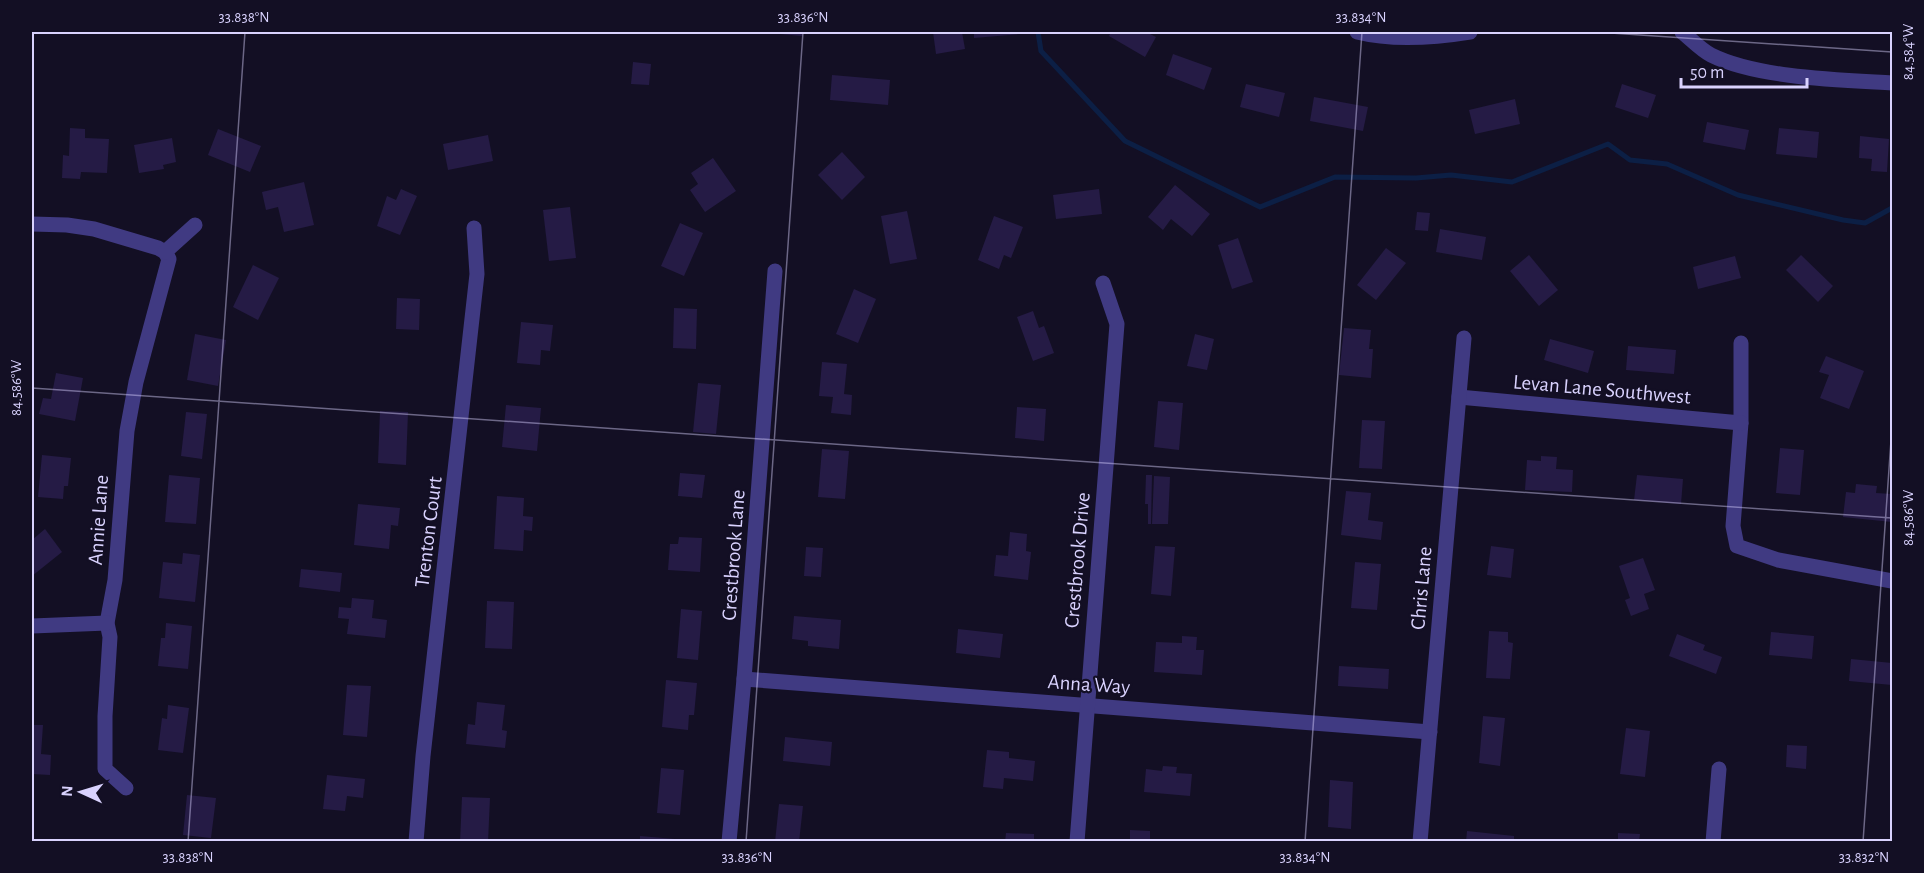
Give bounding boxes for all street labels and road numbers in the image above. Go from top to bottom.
street label: Levan Lane Southwest [1512,371,1692,408]
street label: Annie Lane [85,474,112,566]
street label: Trenton Court [411,475,446,589]
street label: Crestbrook Lane [718,489,749,621]
street label: Crestbrook Drive [1061,491,1094,629]
street label: Chris Lane [1407,546,1436,631]
street label: Anna Way [1047,671,1131,698]

